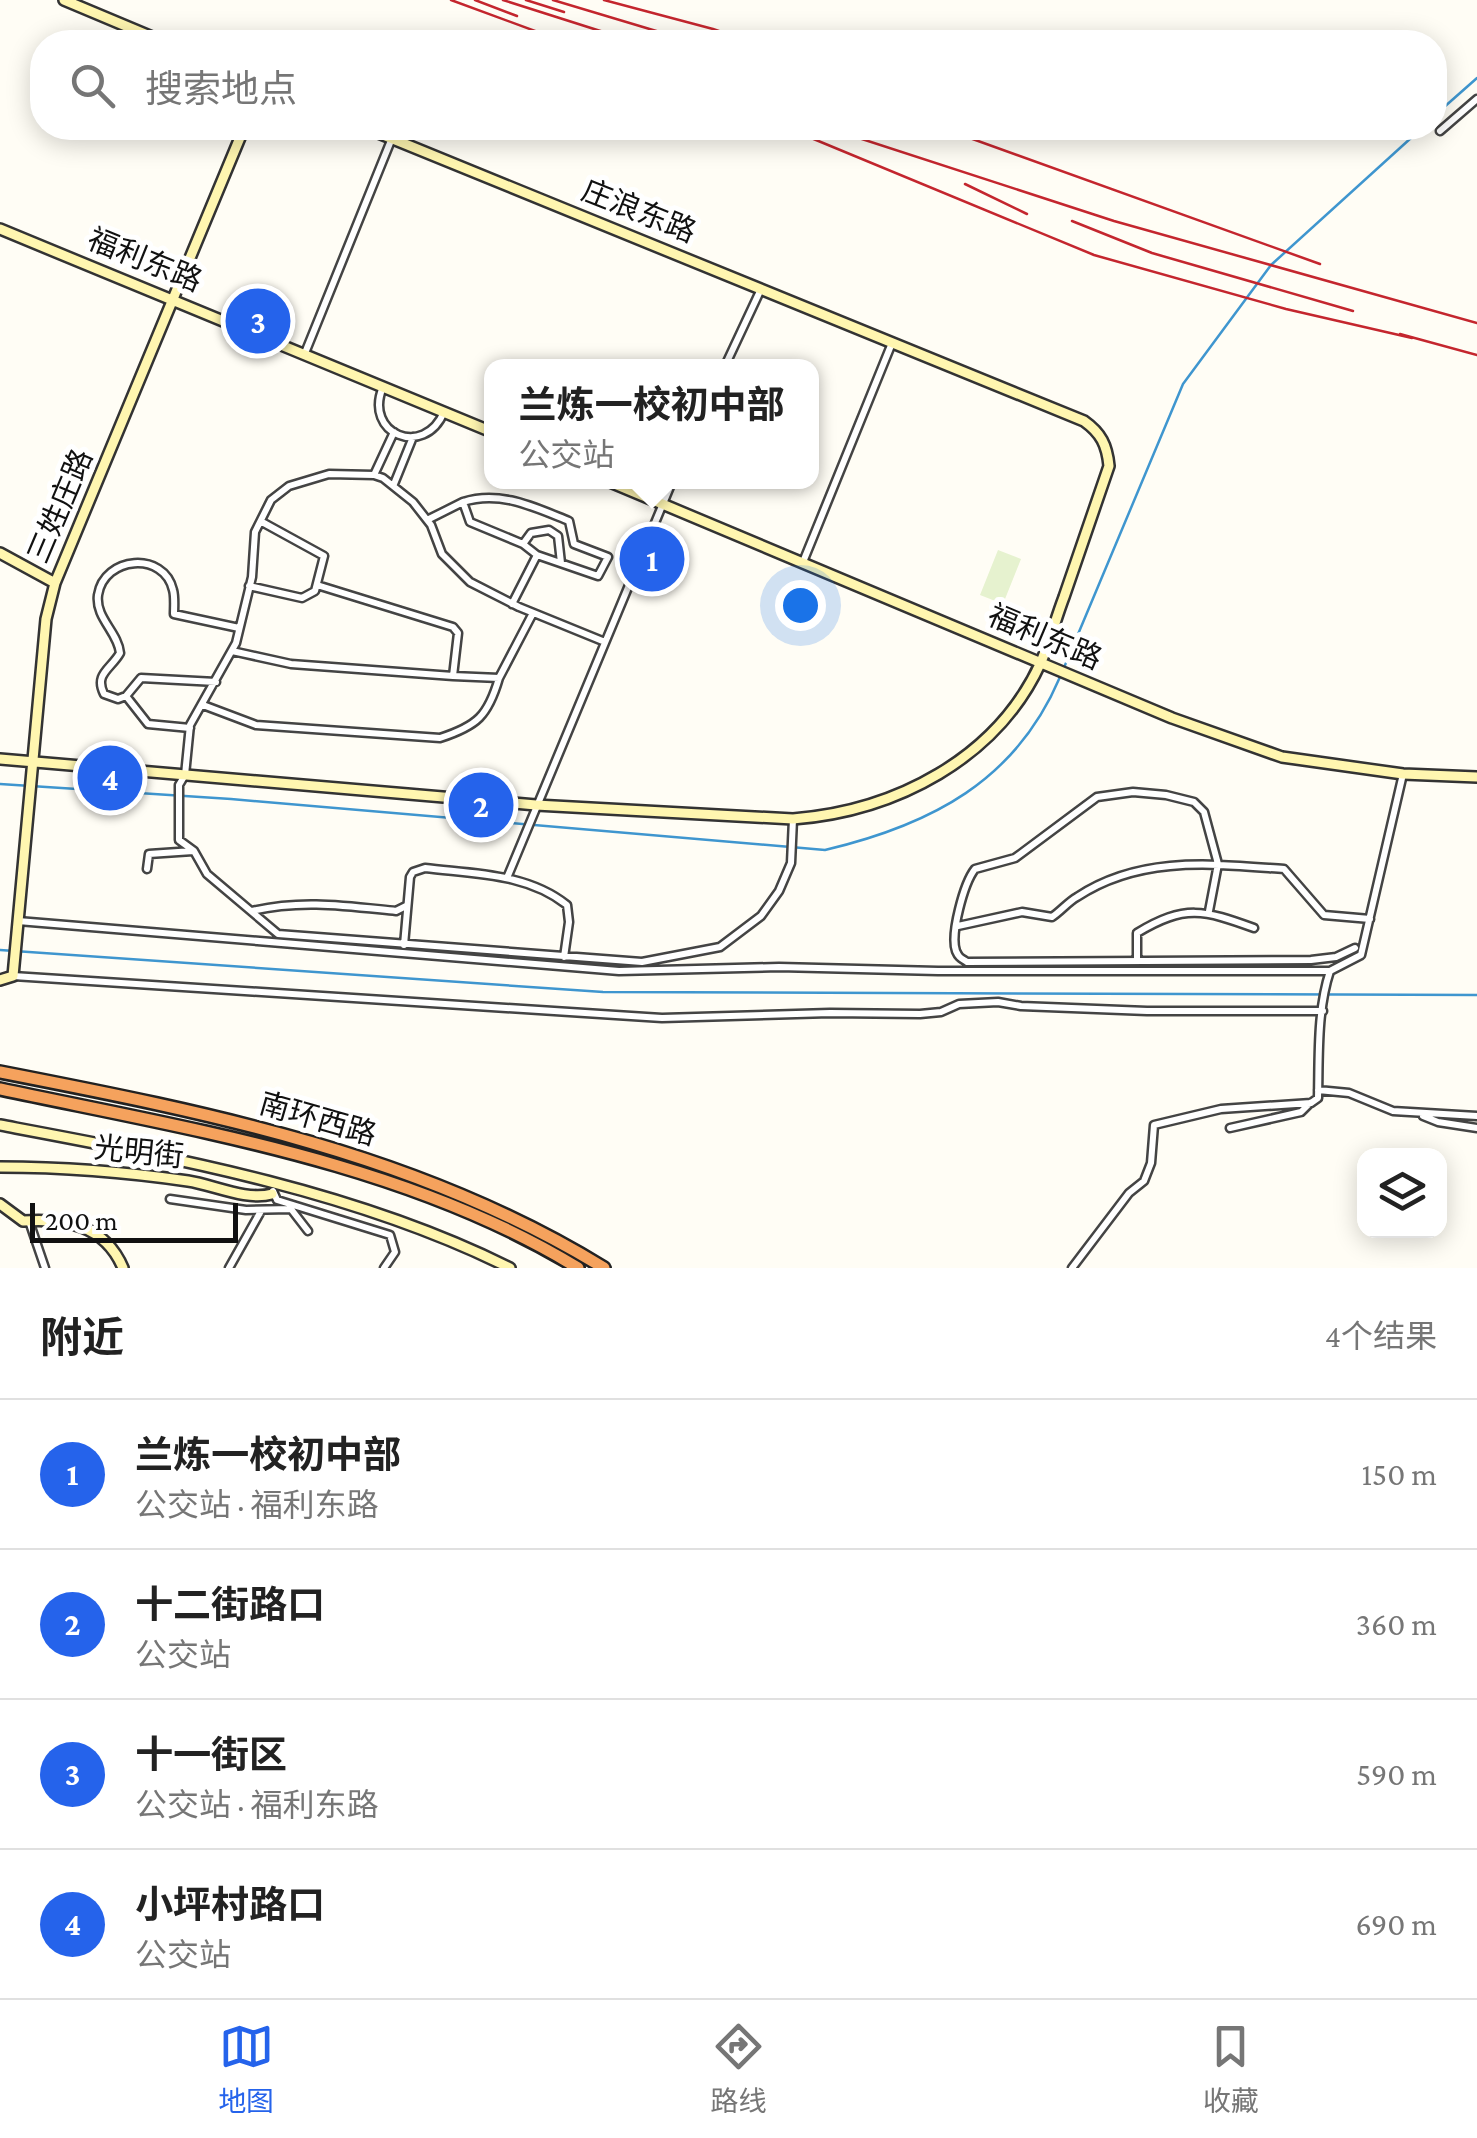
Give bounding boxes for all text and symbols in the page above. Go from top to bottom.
search box [30,30,1447,140]
icon: search [65,58,120,113]
text: 搜索地点 [145,68,297,110]
street label: 庄浪东路 [577,173,701,248]
street label: 福利东路 [83,222,207,297]
pin: 3 [226,284,290,358]
popup [484,359,819,489]
text: 兰炼一校初中部 [518,384,785,426]
text: 公交站 [518,437,615,473]
street label: 三姓庄路 [21,444,98,567]
pin: 1 [620,522,684,596]
your location [775,580,826,631]
street label: 福利东路 [984,598,1107,675]
pin: 4 [78,740,142,816]
pin: 2 [448,768,514,842]
street label: 南环西路 [256,1086,380,1151]
street label: 光明街 [93,1130,186,1173]
map controls [1357,1148,1447,1238]
button: layers [1357,1148,1447,1238]
scale bar [30,1198,238,1242]
text: 200 m [45,1205,118,1236]
text: 附近 [40,1314,124,1361]
text: 4个结果 [1325,1318,1437,1354]
text: 兰炼一校初中部 [135,1434,401,1476]
text: 1 [67,1456,78,1492]
text: 150 m [1361,1456,1437,1492]
text: 公交站 · 福利东路 [135,1487,379,1523]
text: 十二街路口 [135,1584,325,1626]
text: 2 [64,1606,81,1642]
text: 360 m [1356,1606,1437,1642]
text: 公交站 [135,1637,231,1673]
text: 十一街区 [135,1734,287,1776]
text: 3 [65,1756,80,1792]
text: 590 m [1356,1756,1437,1792]
text: 公交站 · 福利东路 [135,1787,379,1823]
text: 小坪村路口 [135,1884,325,1926]
text: 4 [64,1906,81,1942]
text: 690 m [1355,1906,1437,1942]
text: 公交站 [135,1937,231,1973]
tab: 地图 [218,2019,274,2119]
tab: 路线 [710,2019,767,2119]
tab: 收藏 [1203,2019,1259,2119]

